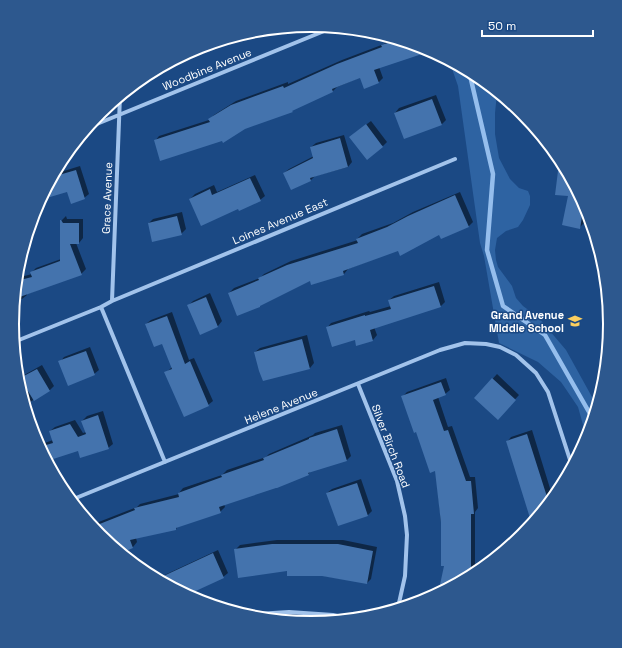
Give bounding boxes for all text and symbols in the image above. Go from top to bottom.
scale bar [482,12,593,38]
text: 50 m [488,18,516,34]
street label: Woodbine Avenue [160,45,254,93]
street label: Grace Avenue [99,162,115,234]
street label: Loines Avenue East [230,195,330,247]
place label: Grand Avenue Middle School [489,308,564,335]
school or university icon: Grand Avenue Middle School [567,313,583,329]
street label: Helene Avenue [242,385,320,427]
street label: Silver Birch Road [369,402,413,490]

